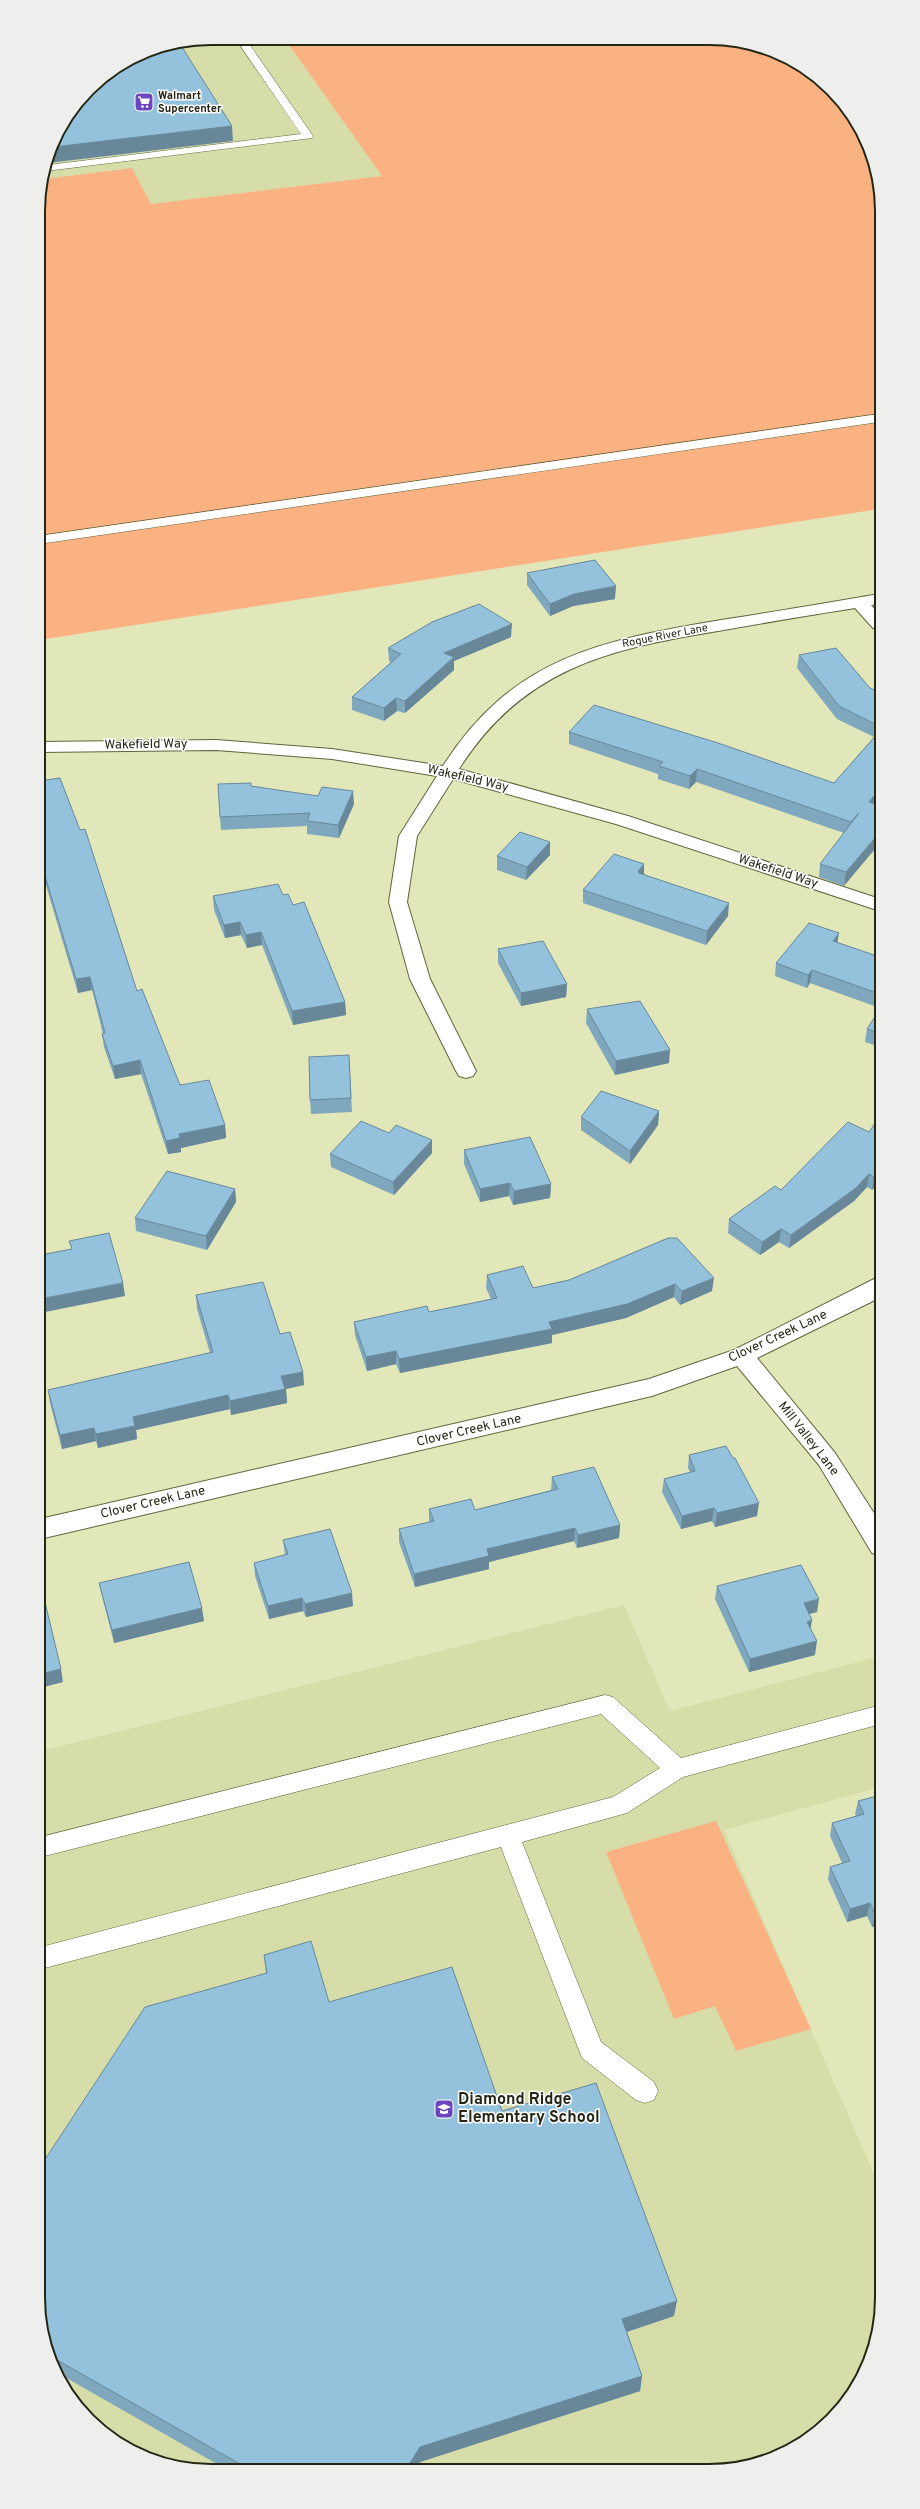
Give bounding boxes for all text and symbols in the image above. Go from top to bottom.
place label: Walmart Supercenter [158,89,222,116]
supermarket icon: Walmart Supercenter [133,91,155,113]
street label: Rogue River Lane [621,621,709,651]
street label: Wakefield Way [104,736,188,754]
street label: Wakefield Way [426,762,510,796]
street label: Wakefield Way [736,852,820,892]
street label: Clover Creek Lane [726,1307,830,1367]
street label: Mill Valley Lane [774,1399,842,1479]
street label: Clover Creek Lane [415,1411,523,1451]
street label: Clover Creek Lane [99,1483,207,1523]
place label: Diamond Ridge Elementary School [458,2090,600,2128]
school or university icon: Diamond Ridge Elementary School [433,2098,455,2120]

